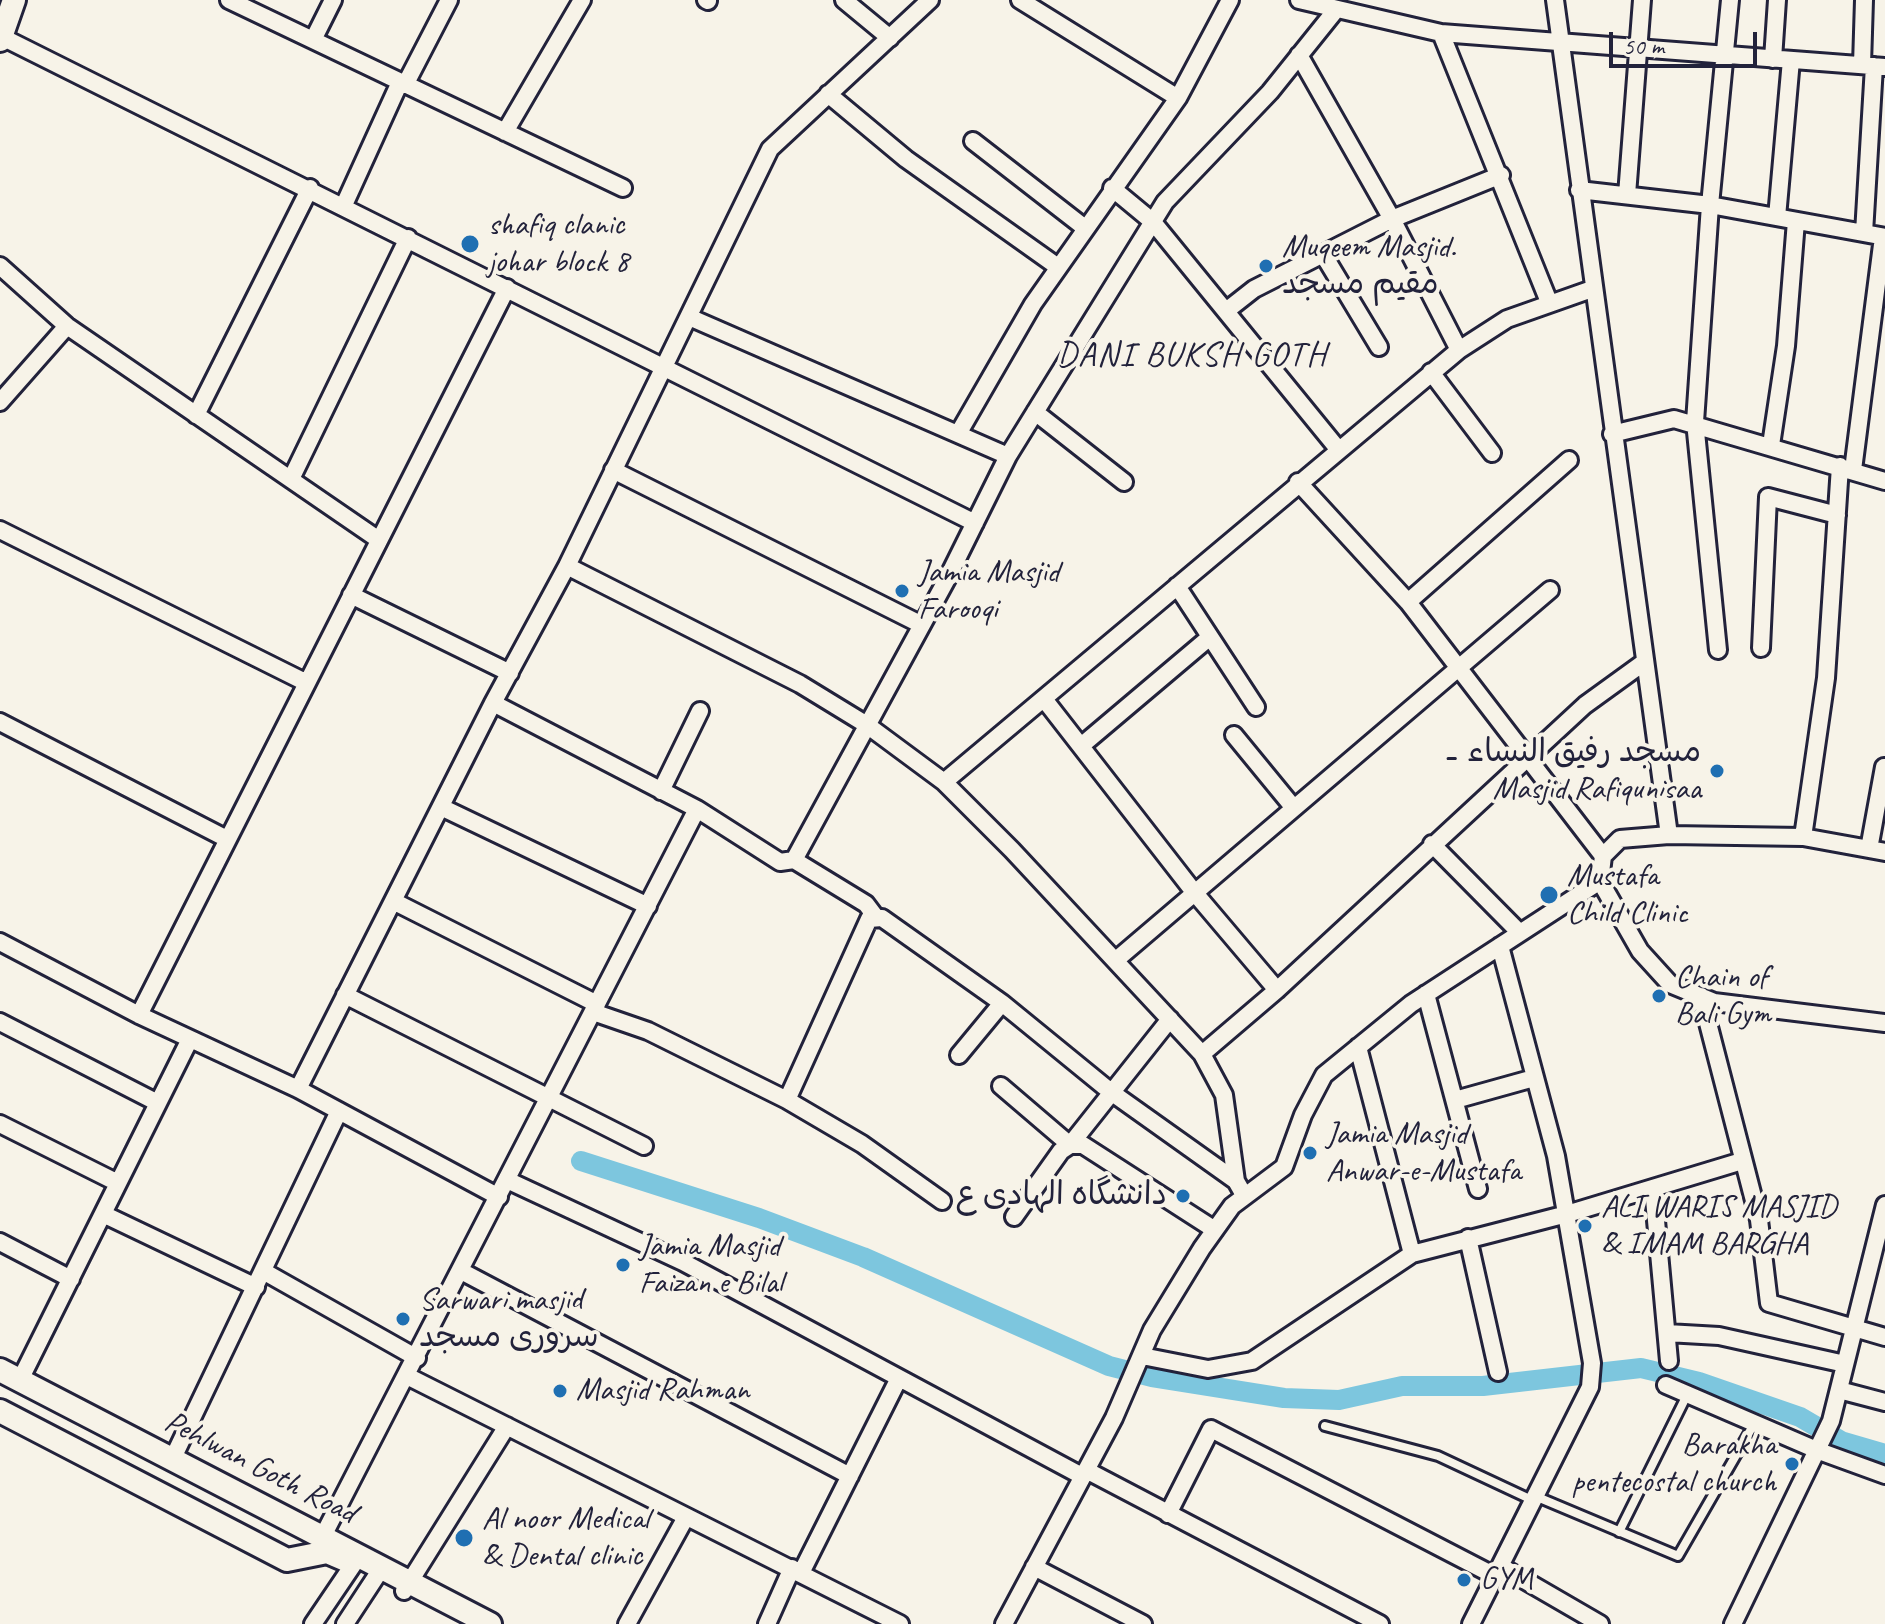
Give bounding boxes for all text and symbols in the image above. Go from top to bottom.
scale bar [1613,16,1761,66]
text: 50 m [1623,31,1664,61]
place label: shafiq clanic johar block 8 [488,207,629,282]
place label: Muqeem Masjid. مقیم مسجد [1282,229,1456,304]
marker: shafiq clanic johar block 8 [459,233,481,255]
marker: Muqeem Masjid. مقیم مسجد [1257,257,1275,275]
district label: DANI BUKSH GOTH [1058,336,1326,376]
place label: Jamia Masjid Farooqi [918,554,1059,629]
marker: Jamia Masjid Farooqi [893,582,911,600]
place label: مسجد رفیق النساء ۔ Masjid Rafiqunisaa [1444,734,1701,809]
marker: مسجد رفیق النساء ۔ Masjid Rafiqunisaa [1708,762,1726,780]
place label: Mustafa Child Clinic [1567,858,1688,933]
marker: Mustafa Child Clinic [1538,884,1560,906]
place label: Chain of Bali Gym [1675,959,1771,1034]
marker: Chain of Bali Gym [1650,987,1668,1005]
place label: Jamia Masjid Anwar-e-Mustafa [1326,1116,1521,1191]
marker: Jamia Masjid Anwar-e-Mustafa [1301,1144,1319,1162]
place label: دانشگاہ الہادی ع [956,1177,1167,1215]
marker: دانشگاہ الہادی ع [1174,1187,1192,1205]
place label: ALI WARIS MASJID & IMAM BARGHA [1601,1189,1837,1264]
marker: ALI WARIS MASJID & IMAM BARGHA [1576,1217,1594,1235]
place label: Jamia Masjid Faizan e Bilal [639,1228,783,1303]
marker: Jamia Masjid Faizan e Bilal [614,1256,632,1274]
place label: Sarwari masjid سروری مسجد [419,1282,599,1357]
marker: Sarwari masjid سروری مسجد [394,1310,412,1328]
place label: Masjid Rahman [576,1372,749,1410]
marker: Masjid Rahman [551,1382,569,1400]
street label: Pehlwan Goth Road [158,1403,362,1533]
place label: Barakha pentecostal church [1572,1427,1776,1502]
marker: Barakha pentecostal church [1783,1455,1801,1473]
place label: Al noor Medical & Dental clinic [482,1501,649,1576]
marker: Al noor Medical & Dental clinic [453,1527,475,1549]
place label: GYM [1480,1561,1533,1599]
marker: GYM [1455,1571,1473,1589]

